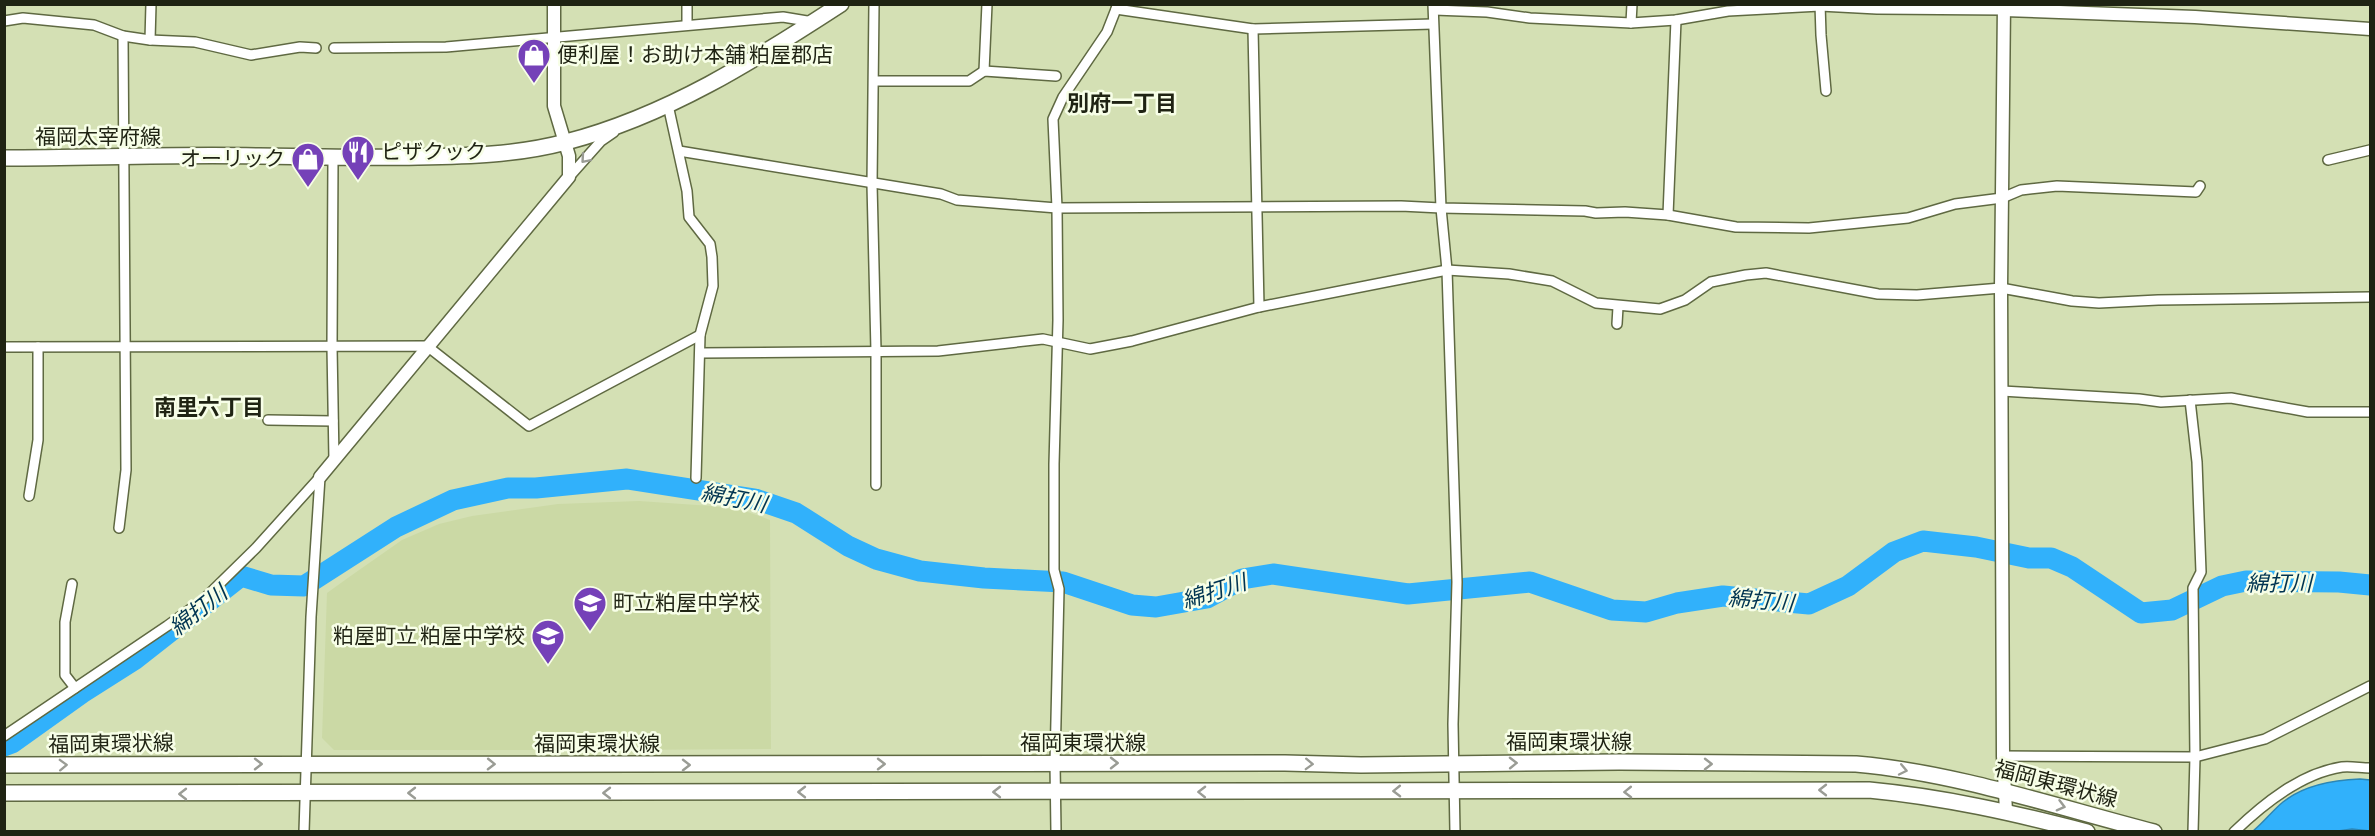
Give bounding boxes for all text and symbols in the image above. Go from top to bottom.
shop icon: 便利屋！お助け本舗 粕屋郡店 [516,37,552,84]
place label: 便利屋！お助け本舗 粕屋郡店 [557,42,833,66]
district label: 別府一丁目 [1067,90,1177,116]
street label: 福岡太宰府線 [35,124,161,148]
restaurant icon: ピザクック [340,134,376,181]
place label: ピザクック [381,139,486,163]
shop icon: オーリック [290,141,326,188]
place label: オーリック [180,146,285,170]
one-way arrow [581,152,592,163]
district label: 南里六丁目 [154,394,264,420]
water label: 綿打川 [699,479,771,517]
water label: 綿打川 [1179,568,1251,614]
water label: 綿打川 [2246,570,2314,596]
water label: 綿打川 [164,578,234,641]
water label: 綿打川 [1727,584,1797,616]
school or university icon: 町立粕屋中学校 [572,585,608,632]
place label: 町立粕屋中学校 [613,590,760,614]
school or university icon: 粕屋町立 粕屋中学校 [530,618,566,665]
place label: 粕屋町立 粕屋中学校 [333,623,525,647]
street label: 福岡東環状線 [1506,729,1632,753]
street label: 福岡東環状線 [48,730,174,756]
street label: 福岡東環状線 [1020,730,1146,754]
street label: 福岡東環状線 [534,731,660,755]
street label: 福岡東環状線 [1992,755,2120,811]
one-way arrow [1109,757,1118,769]
one-way arrow [1304,757,1313,770]
one-way arrow [1509,757,1518,769]
one-way arrow [253,758,262,770]
one-way arrow [486,758,495,770]
one-way arrow [876,758,885,770]
one-way arrow [1703,758,1712,770]
one-way arrow [58,759,67,771]
one-way arrow [681,759,690,771]
one-way arrow [1897,762,1907,775]
one-way arrow [1819,784,1828,796]
one-way arrow [1392,785,1401,798]
one-way arrow [798,786,807,798]
one-way arrow [993,786,1002,798]
one-way arrow [1197,786,1206,798]
one-way arrow [1624,786,1633,798]
one-way arrow [408,787,417,799]
one-way arrow [603,787,612,799]
one-way arrow [178,788,187,800]
one-way arrow [2056,799,2066,812]

